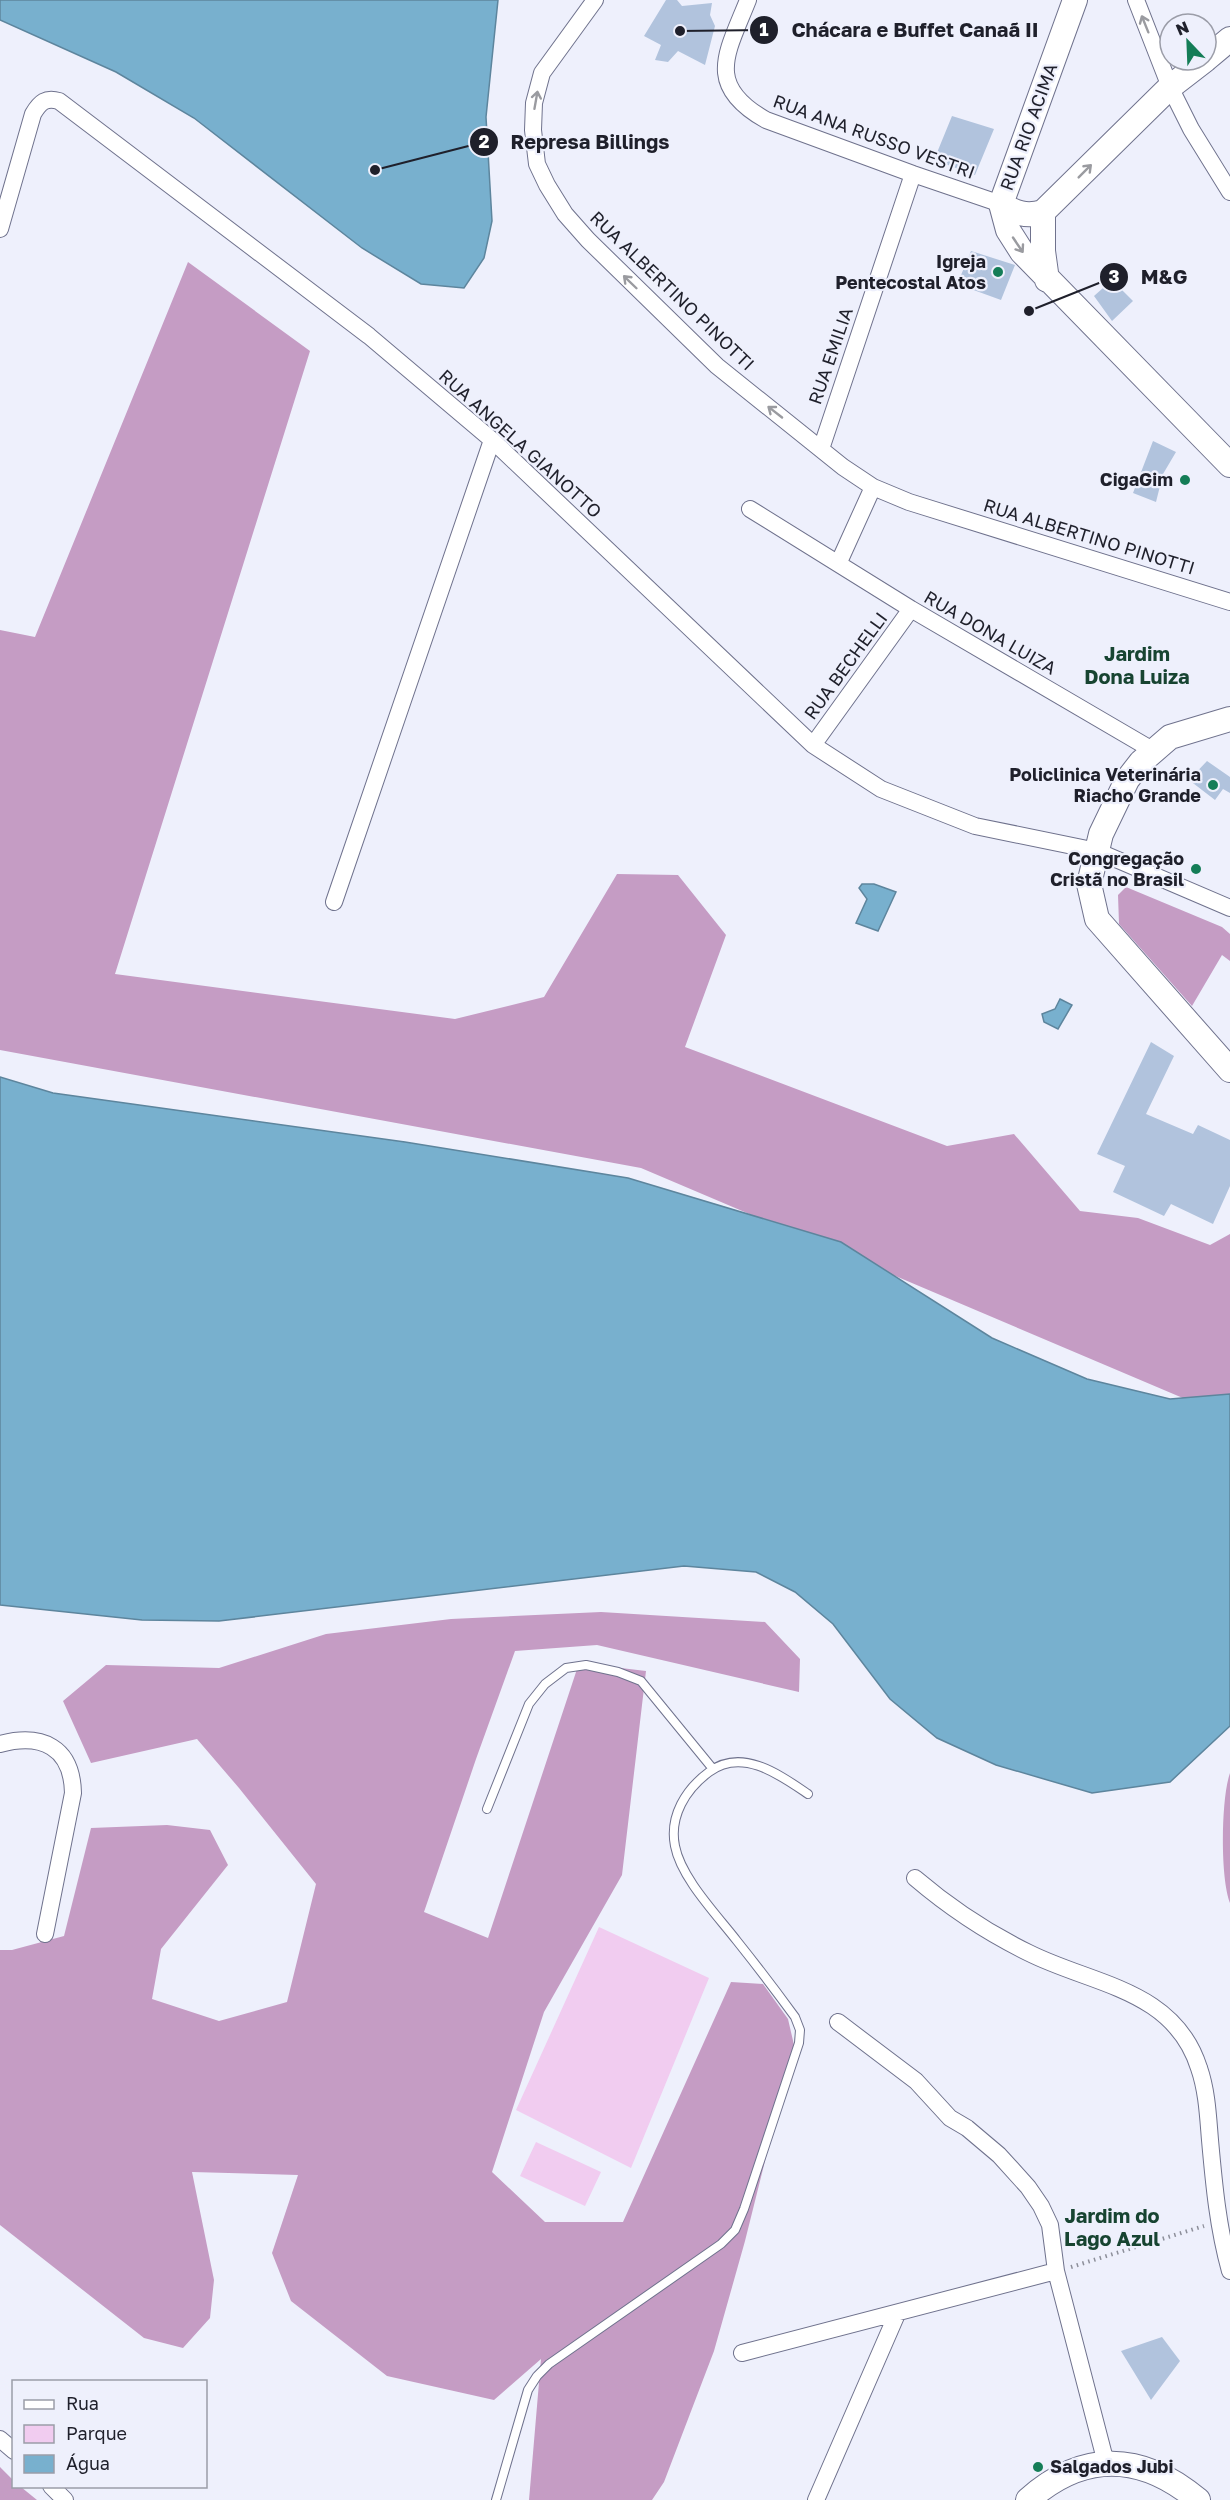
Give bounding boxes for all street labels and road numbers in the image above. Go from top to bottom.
street label: RUA RIO ACIMA [995,60,1061,193]
street label: RUA ANA RUSSO VESTRI [770,89,978,183]
street label: RUA ALBERTINO PINOTTI [586,206,759,375]
street label: RUA EMILIA [803,304,857,407]
street label: RUA ANGELA GIANOTTO [435,364,606,522]
street label: RUA ALBERTINO PINOTTI [981,493,1198,579]
street label: RUA DONA LUIZA [921,585,1060,679]
street label: RUA BECHELLI [799,607,891,723]

